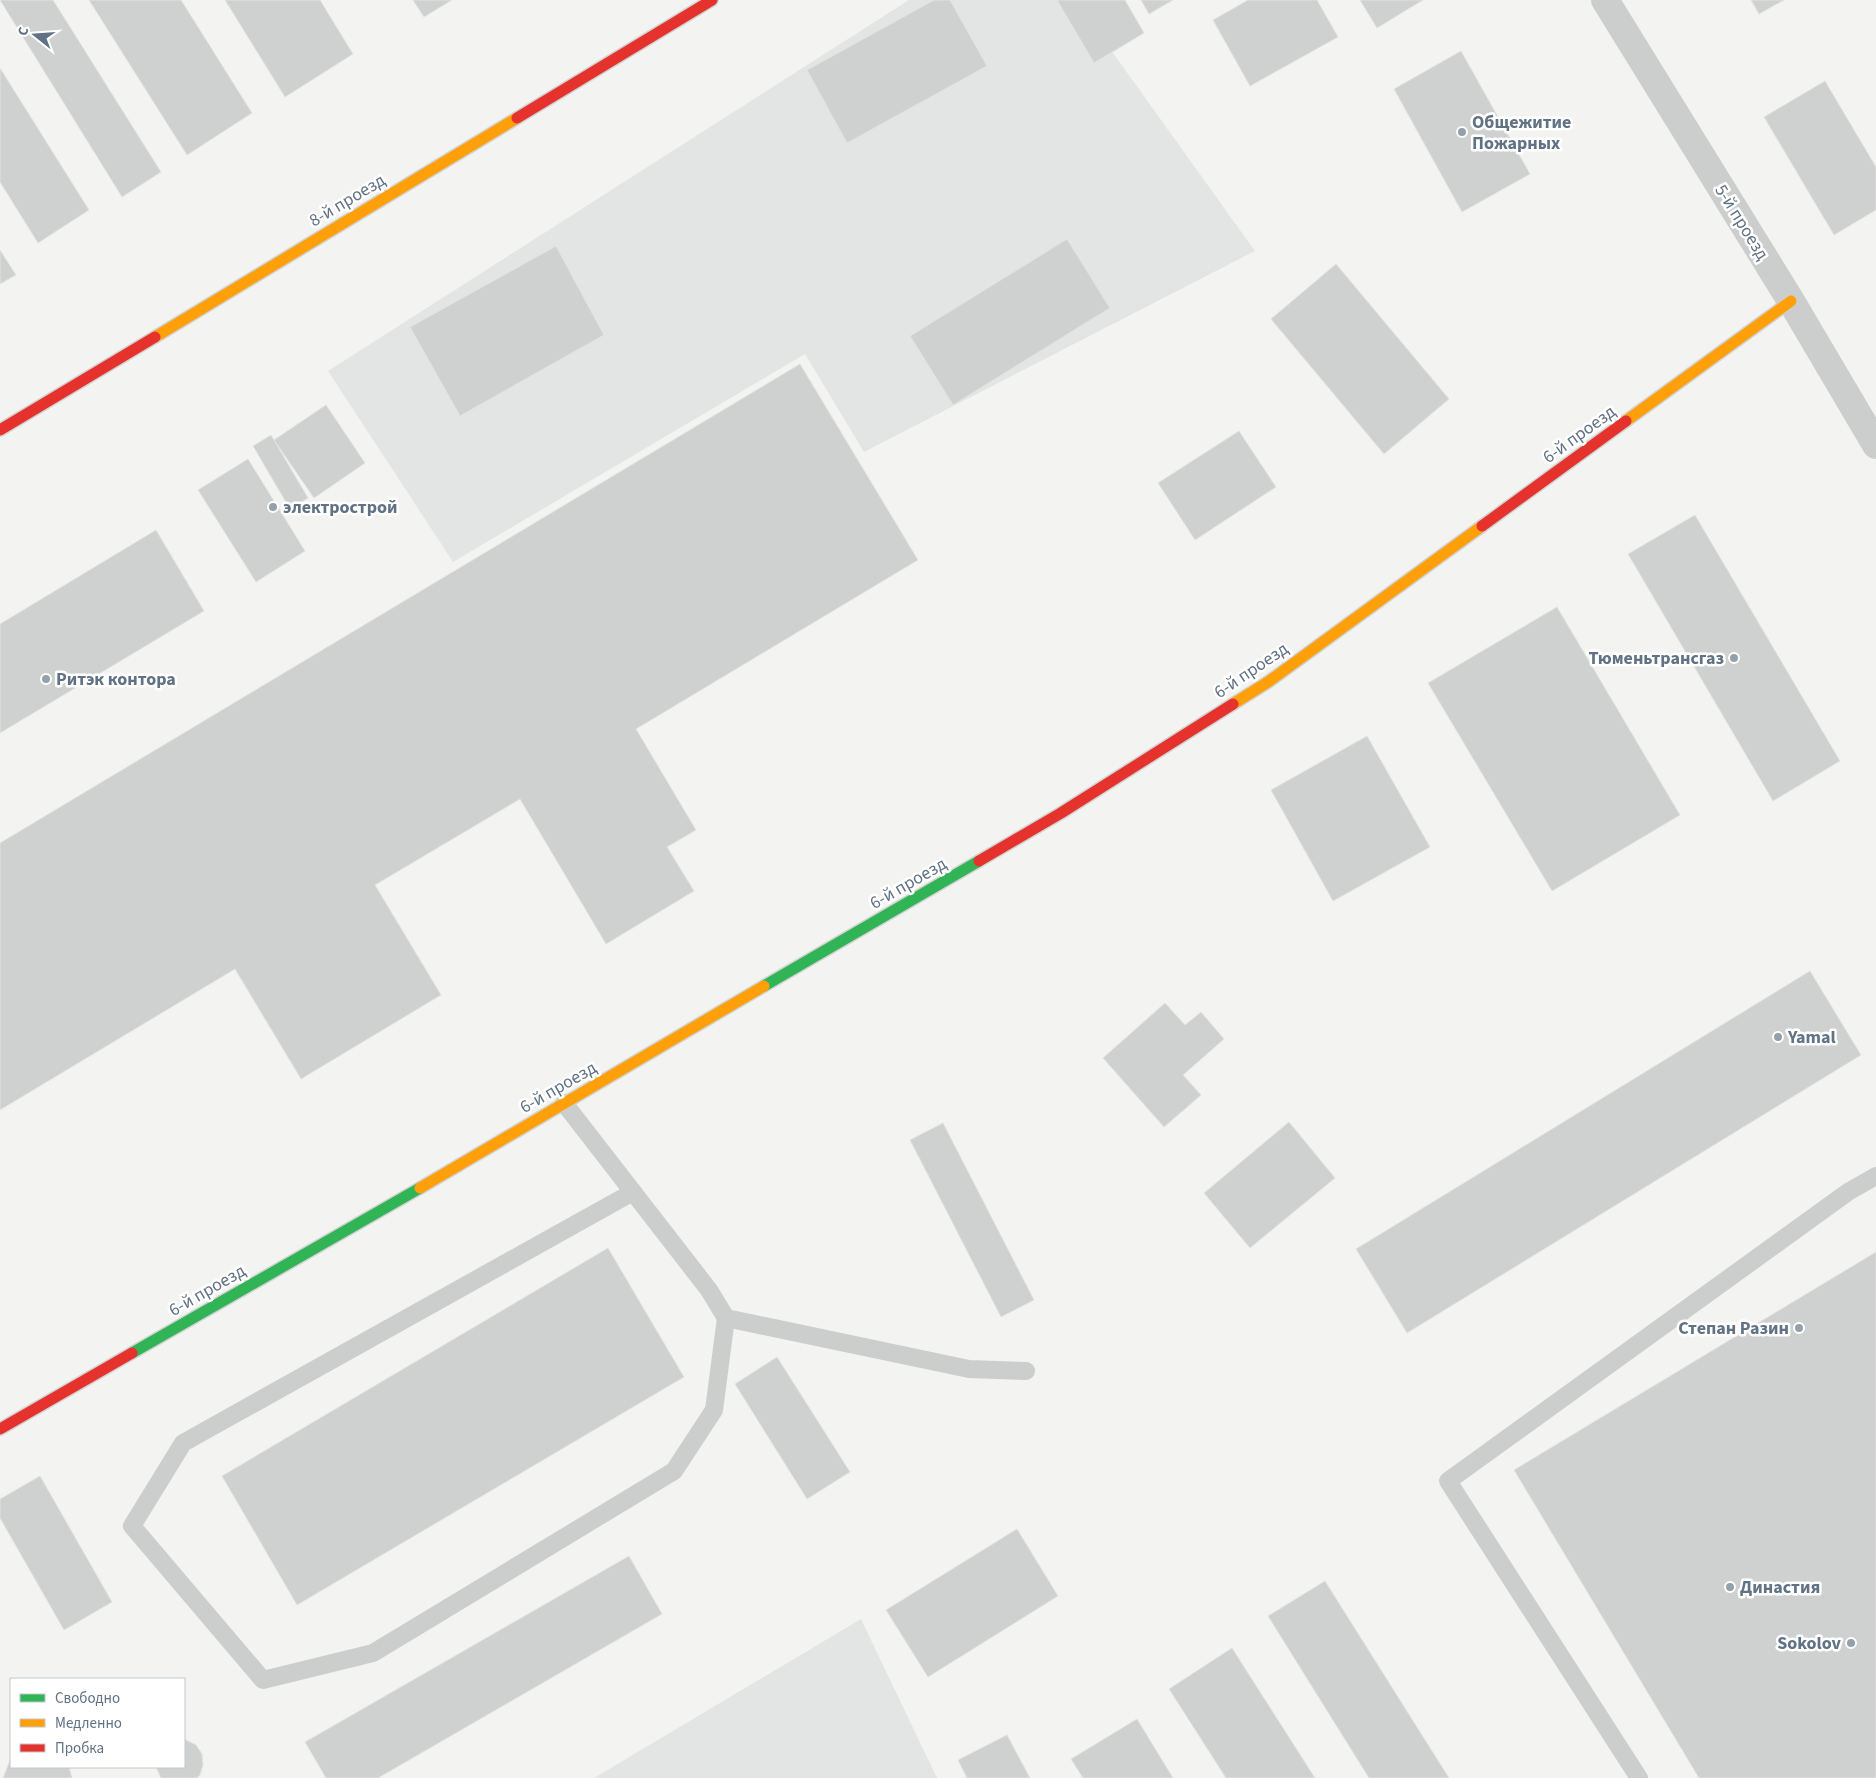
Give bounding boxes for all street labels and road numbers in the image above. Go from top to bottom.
street label: 8-й проезд [304,168,390,233]
street label: 5-й проезд [1709,180,1775,265]
street label: 6-й проезд [1538,399,1621,469]
street label: 6-й проезд [1209,636,1294,704]
street label: 6-й проезд [865,851,952,915]
street label: 6-й проезд [515,1055,602,1119]
street label: 6-й проезд [164,1258,251,1322]

